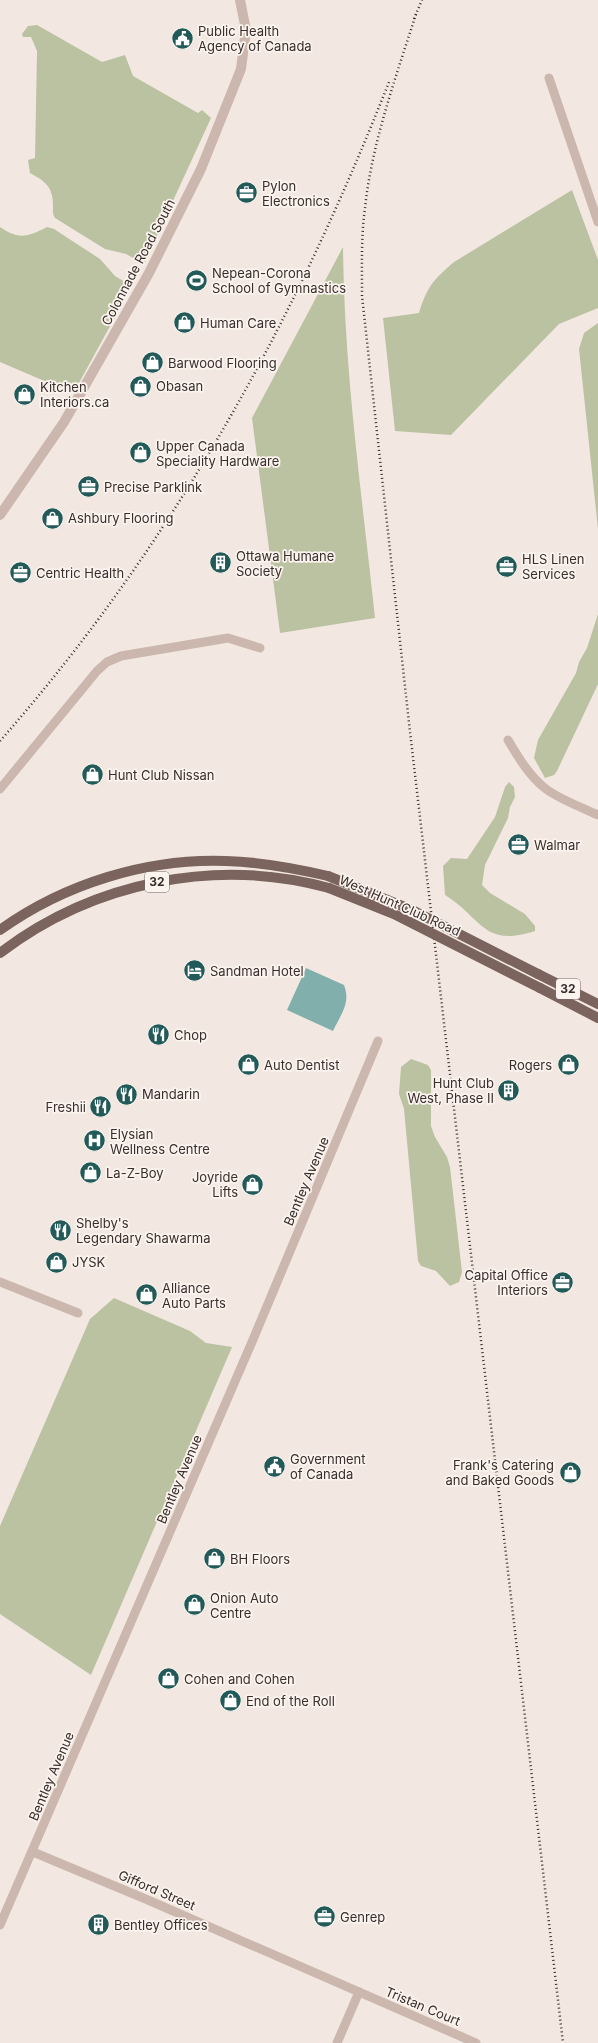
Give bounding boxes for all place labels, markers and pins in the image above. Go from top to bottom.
place label: Public Health Agency of Canada [198,23,312,54]
public building icon: Public Health Agency of Canada [170,25,196,51]
place label: Pylon Electronics [262,178,330,209]
office icon: Pylon Electronics [233,180,259,206]
place label: Nepean-Corona School of Gymnastics [212,265,346,296]
sports icon: Nepean-Corona School of Gymnastics [183,267,209,293]
shop icon: Human Care [171,310,197,336]
place label: Human Care [200,315,276,331]
shop icon: Barwood Flooring [140,350,166,376]
place label: Barwood Flooring [168,355,277,371]
shop icon: Obasan [127,373,153,399]
place label: Obasan [156,378,203,394]
place label: Kitchen Interiors.ca [40,379,109,410]
shop icon: Kitchen Interiors.ca [11,381,37,407]
place label: Upper Canada Speciality Hardware [156,438,279,469]
shop icon: Upper Canada Speciality Hardware [128,440,154,466]
office icon: Precise Parklink [75,474,101,500]
place label: Precise Parklink [104,479,202,495]
shop icon: Ashbury Flooring [39,505,65,531]
place label: Ashbury Flooring [68,510,174,526]
place label: Ottawa Humane Society [236,548,334,579]
building icon: Ottawa Humane Society [208,550,234,576]
place label: HLS Linen Services [522,551,584,582]
office icon: HLS Linen Services [494,553,520,579]
office icon: Centric Health [8,560,34,586]
place label: Centric Health [36,565,124,581]
shop icon: Hunt Club Nissan [79,762,105,788]
place label: Hunt Club Nissan [108,767,215,783]
office icon: Walmar [505,832,531,858]
place label: Walmar [534,837,580,853]
hotel icon: Sandman Hotel [181,958,207,984]
place label: Sandman Hotel [210,963,304,979]
restaurant icon: Chop [146,1022,172,1048]
place label: Chop [174,1027,207,1043]
shop icon: Auto Dentist [236,1052,262,1078]
shop icon: Rogers [555,1052,581,1078]
place label: Auto Dentist [264,1057,339,1073]
place label: Rogers [509,1057,552,1073]
place label: Hunt Club West, Phase II [407,1075,494,1106]
building icon: Hunt Club West, Phase II [496,1077,522,1103]
restaurant icon: Mandarin [113,1081,139,1107]
place label: Mandarin [142,1086,200,1102]
restaurant icon: Freshii [88,1094,114,1120]
place label: Freshii [46,1099,86,1115]
place label: Elysian Wellness Centre [110,1126,210,1157]
hospital icon: Elysian Wellness Centre [81,1128,107,1154]
shop icon: La-Z-Boy [77,1160,103,1186]
place label: La-Z-Boy [106,1165,164,1181]
place label: Joyride Lifts [192,1169,238,1200]
shop icon: Joyride Lifts [240,1171,266,1197]
place label: Shelby's Legendary Shawarma [76,1215,211,1246]
restaurant icon: Shelby's Legendary Shawarma [47,1217,73,1243]
shop icon: JYSK [43,1249,69,1275]
place label: JYSK [72,1254,106,1270]
place label: Capital Office Interiors [464,1267,548,1298]
office icon: Capital Office Interiors [550,1269,576,1295]
place label: Alliance Auto Parts [162,1280,226,1311]
shop icon: Alliance Auto Parts [134,1282,160,1308]
place label: Government of Canada [290,1451,366,1482]
public building icon: Government of Canada [261,1453,287,1479]
place label: Frank's Catering and Baked Goods [445,1457,554,1488]
shop icon: Frank's Catering and Baked Goods [557,1459,583,1485]
shop icon: BH Floors [202,1546,228,1572]
place label: BH Floors [230,1551,290,1567]
place label: Onion Auto Centre [210,1590,279,1621]
shop icon: Onion Auto Centre [181,1592,207,1618]
shop icon: Cohen and Cohen [156,1666,182,1692]
place label: Cohen and Cohen [184,1671,295,1687]
shop icon: End of the Roll [218,1688,244,1714]
place label: End of the Roll [246,1693,335,1709]
office icon: Genrep [312,1904,338,1930]
place label: Genrep [340,1909,385,1925]
building icon: Bentley Offices [85,1912,111,1938]
place label: Bentley Offices [114,1917,208,1933]

